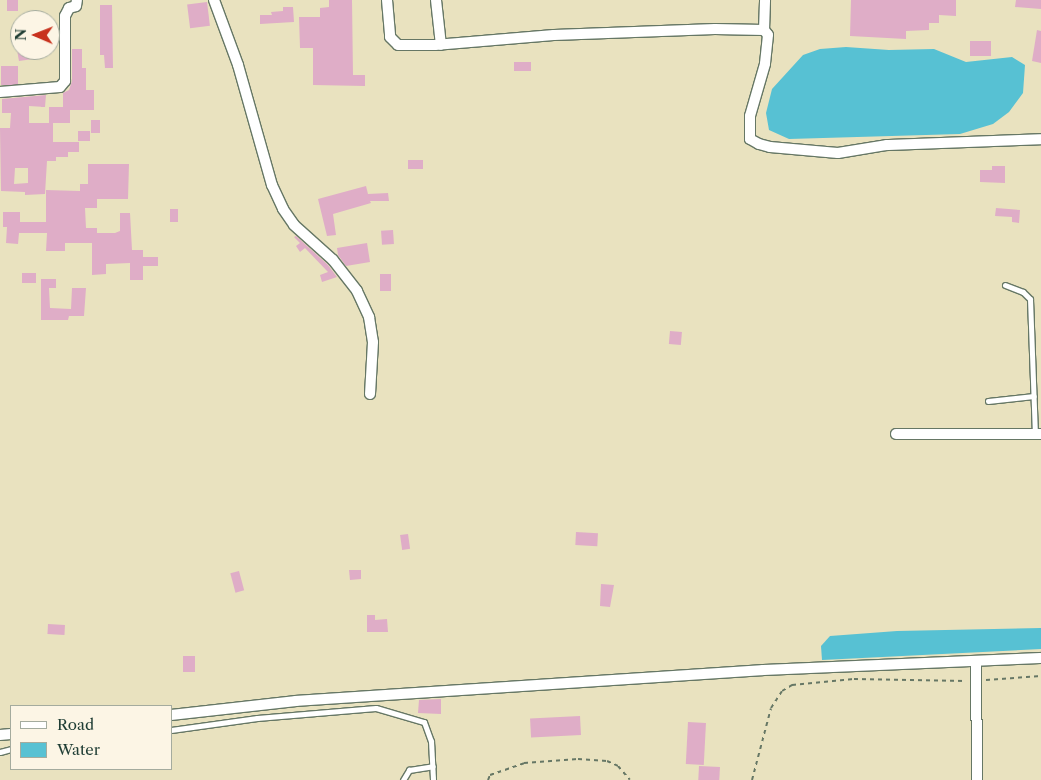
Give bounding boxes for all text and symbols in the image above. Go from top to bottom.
north arrow [10,10,60,60]
text: N [12,29,30,41]
legend [10,705,172,770]
text: Road [57,715,94,734]
text: Water [57,740,100,759]

